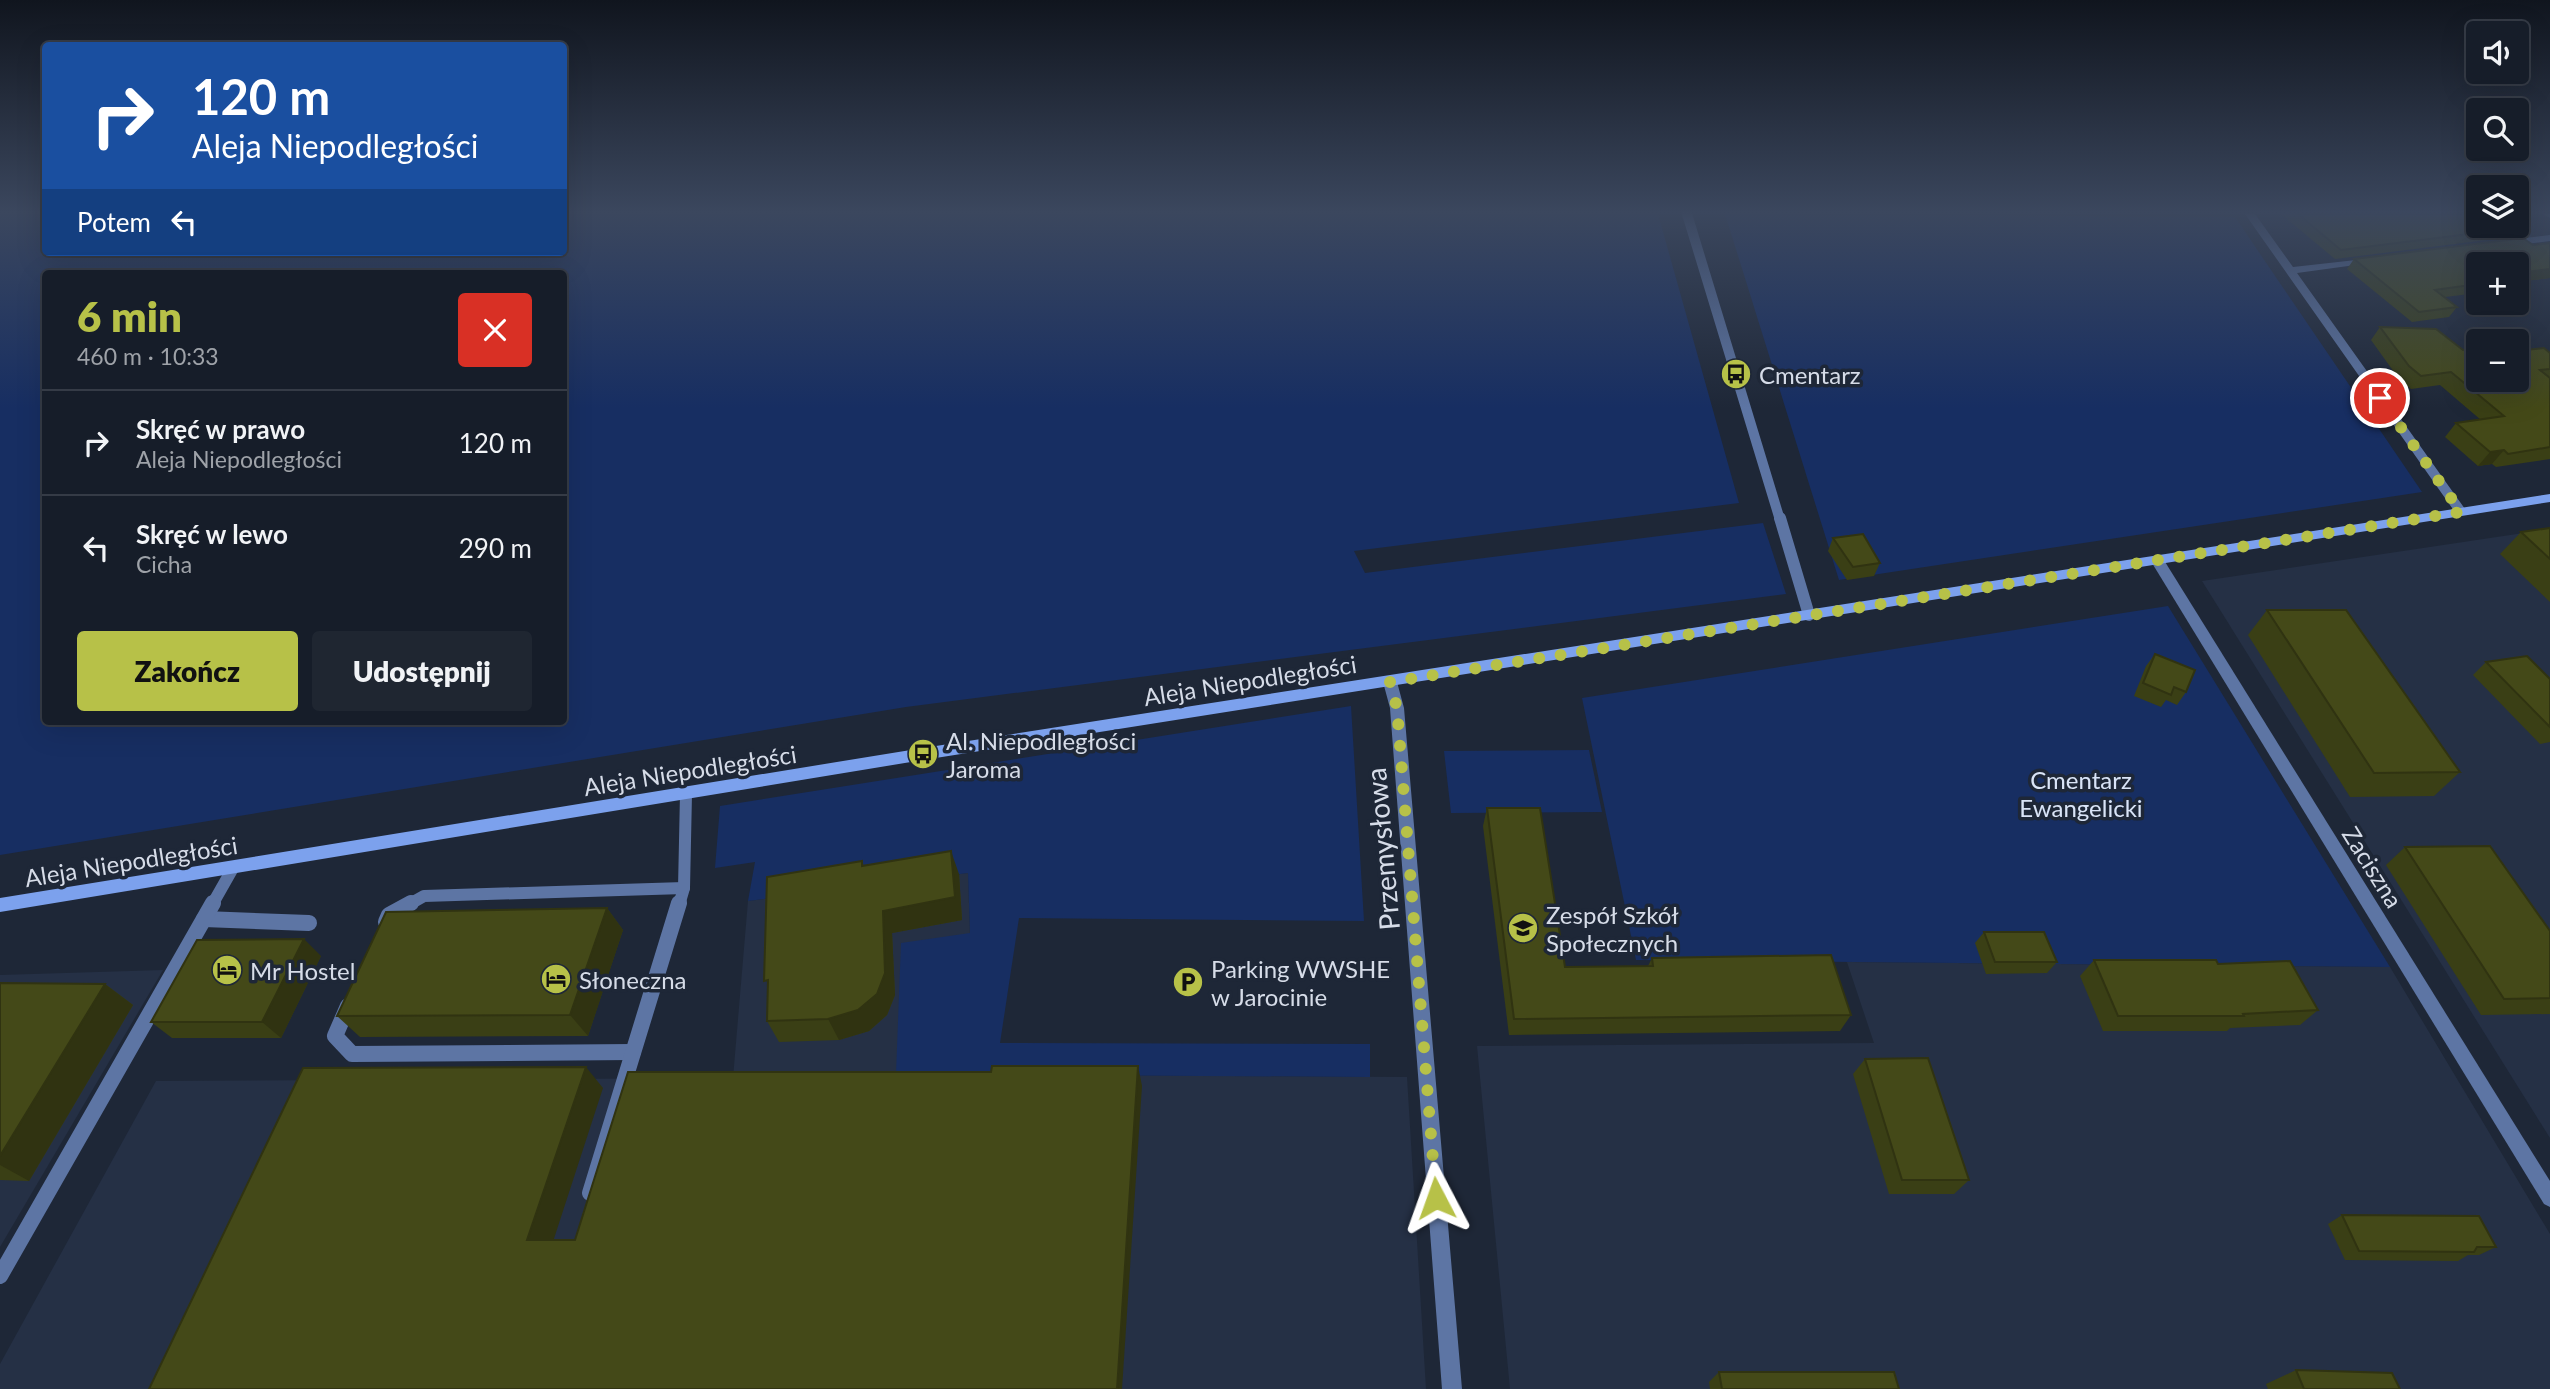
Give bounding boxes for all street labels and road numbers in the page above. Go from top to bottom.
street label: Aleja Niepodległości [1142,649,1358,711]
street label: Aleja Niepodległości [582,739,798,801]
street label: Przemysłowa [1358,766,1406,932]
street label: Zaciszna [2337,821,2409,913]
street label: Aleja Niepodległości [23,830,239,892]

